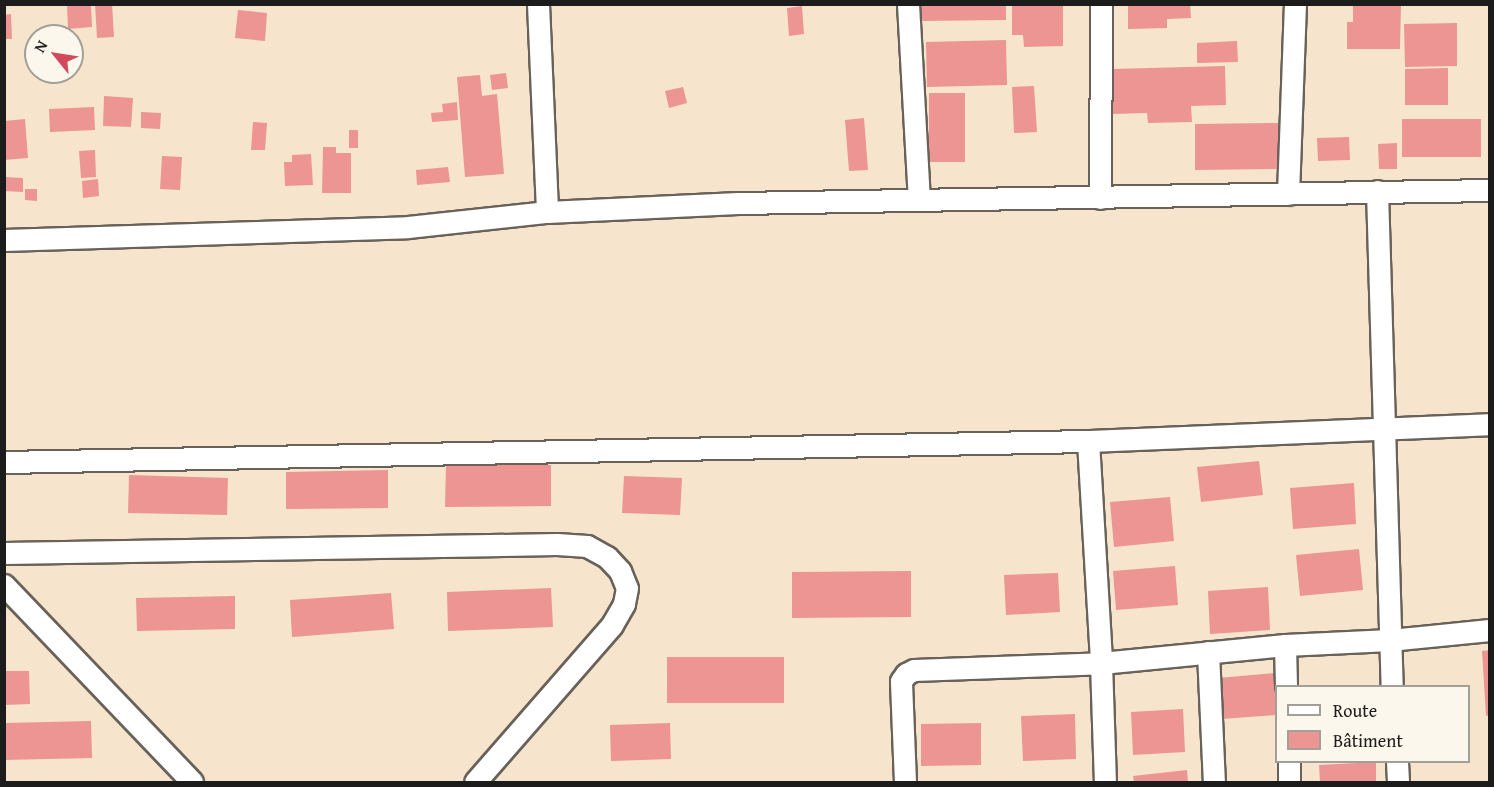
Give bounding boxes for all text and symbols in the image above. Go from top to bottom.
north arrow [24,24,84,84]
text: N [27,35,53,57]
legend [1275,685,1470,763]
text: Route [1333,697,1377,724]
text: Bâtiment [1333,727,1403,754]

